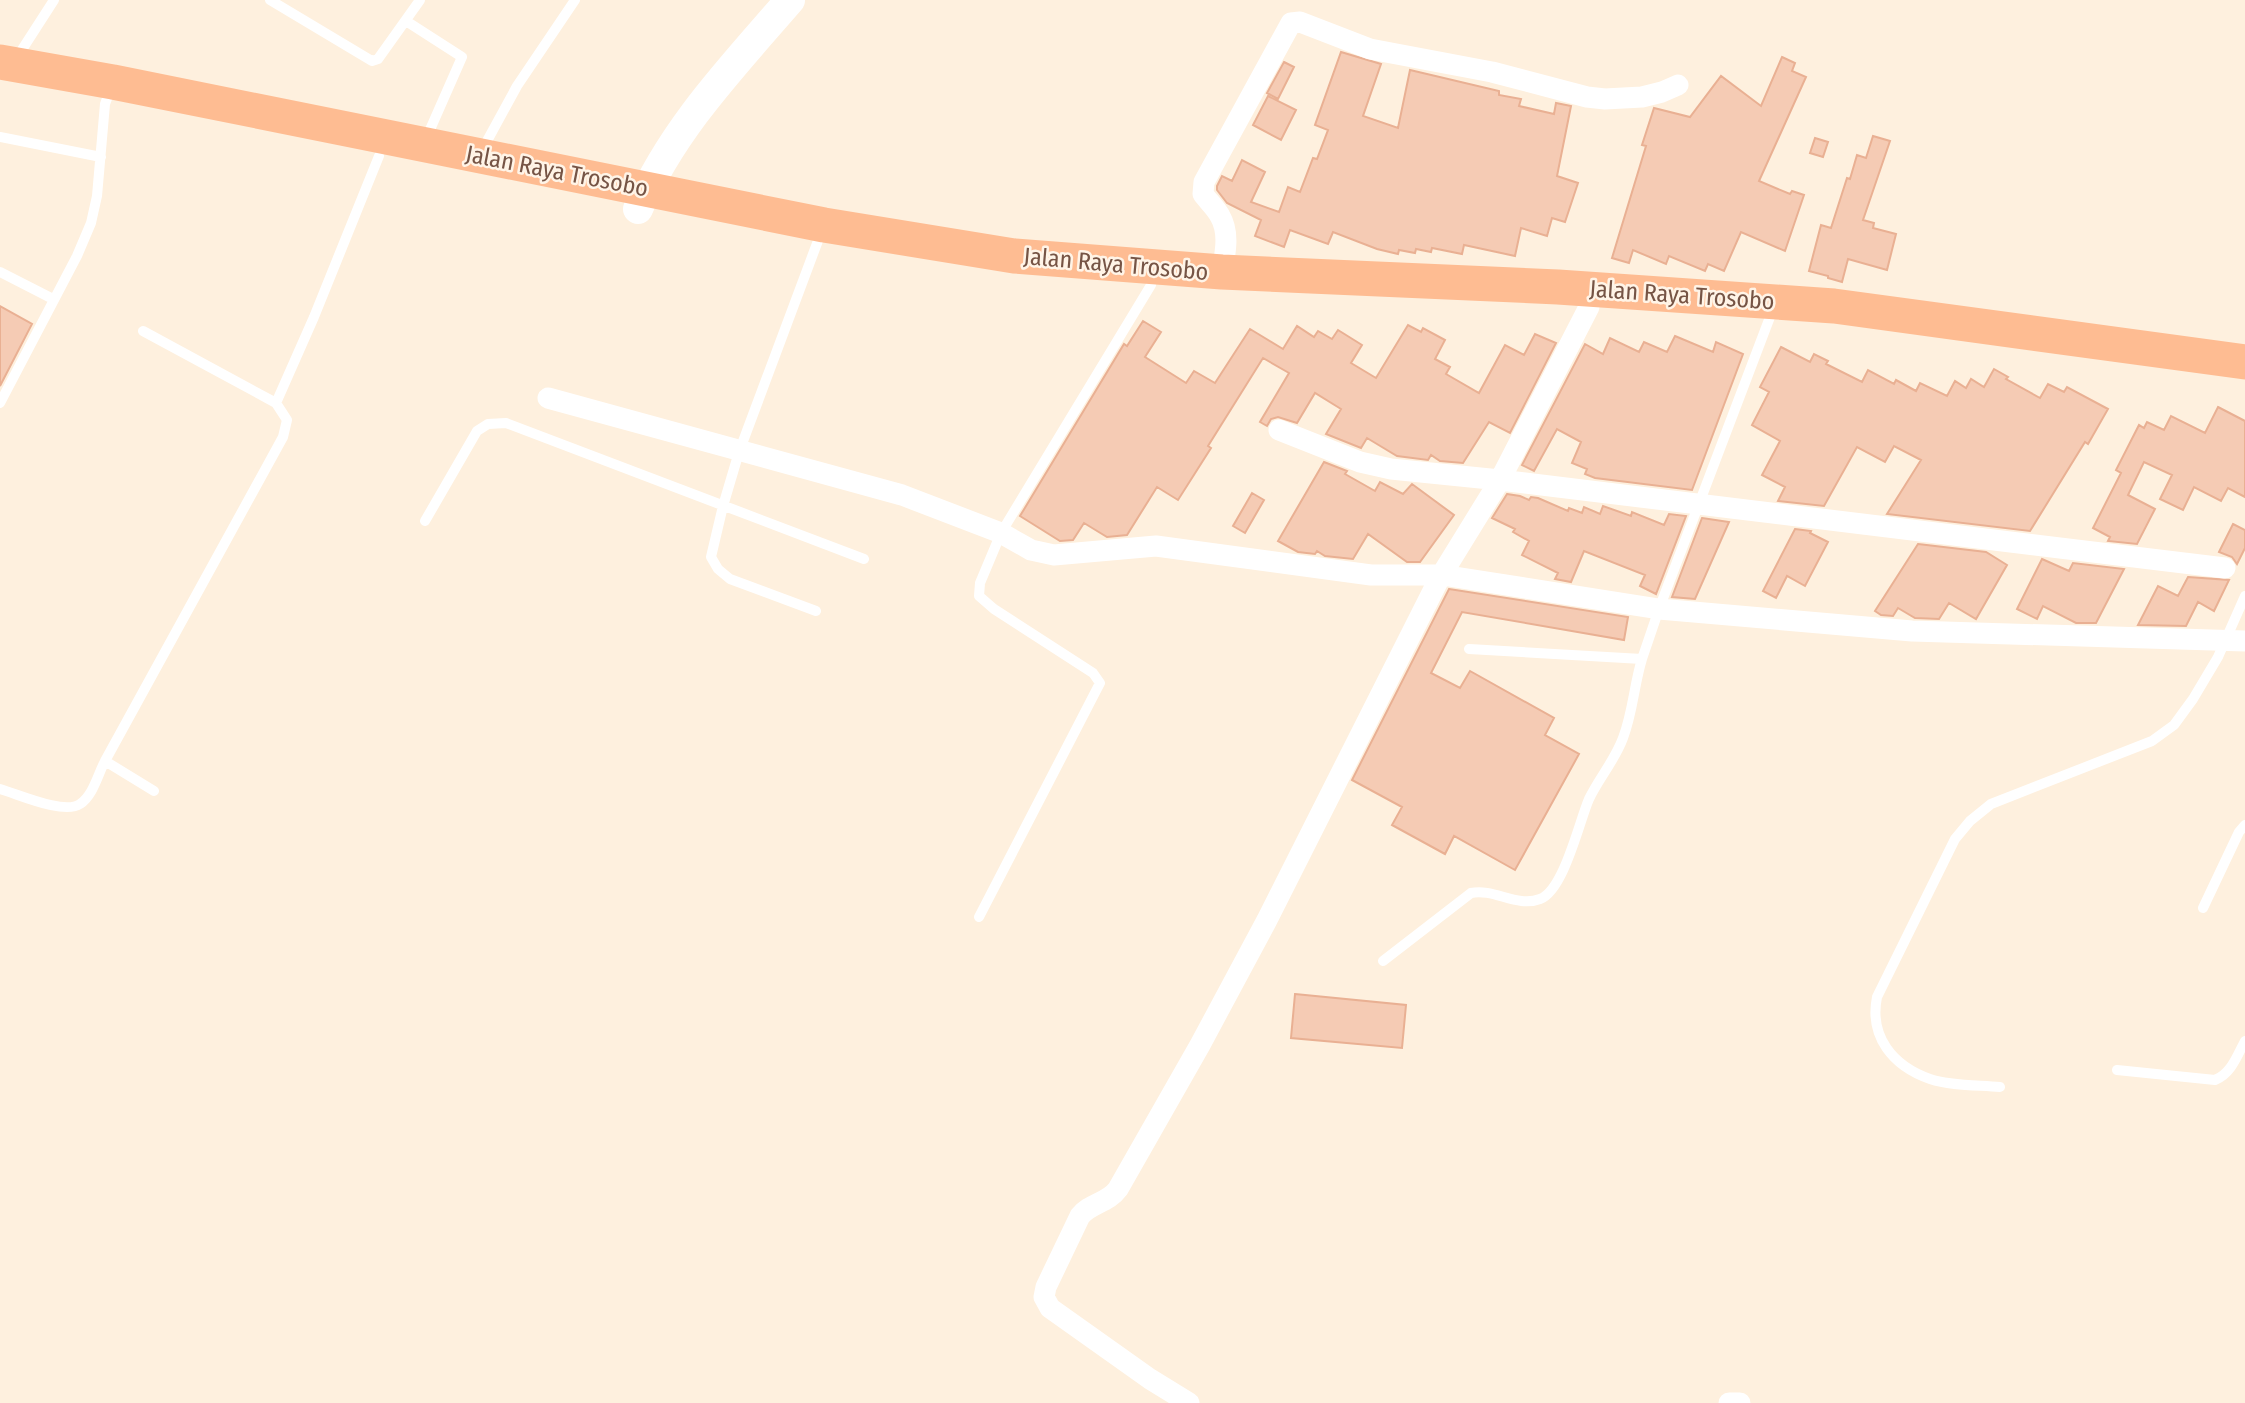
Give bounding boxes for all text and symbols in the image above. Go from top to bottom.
street label: Jalan Raya Trosobo [463,140,651,202]
street label: Jalan Raya Trosobo [1022,242,1210,286]
street label: Jalan Raya Trosobo [1589,275,1775,315]

